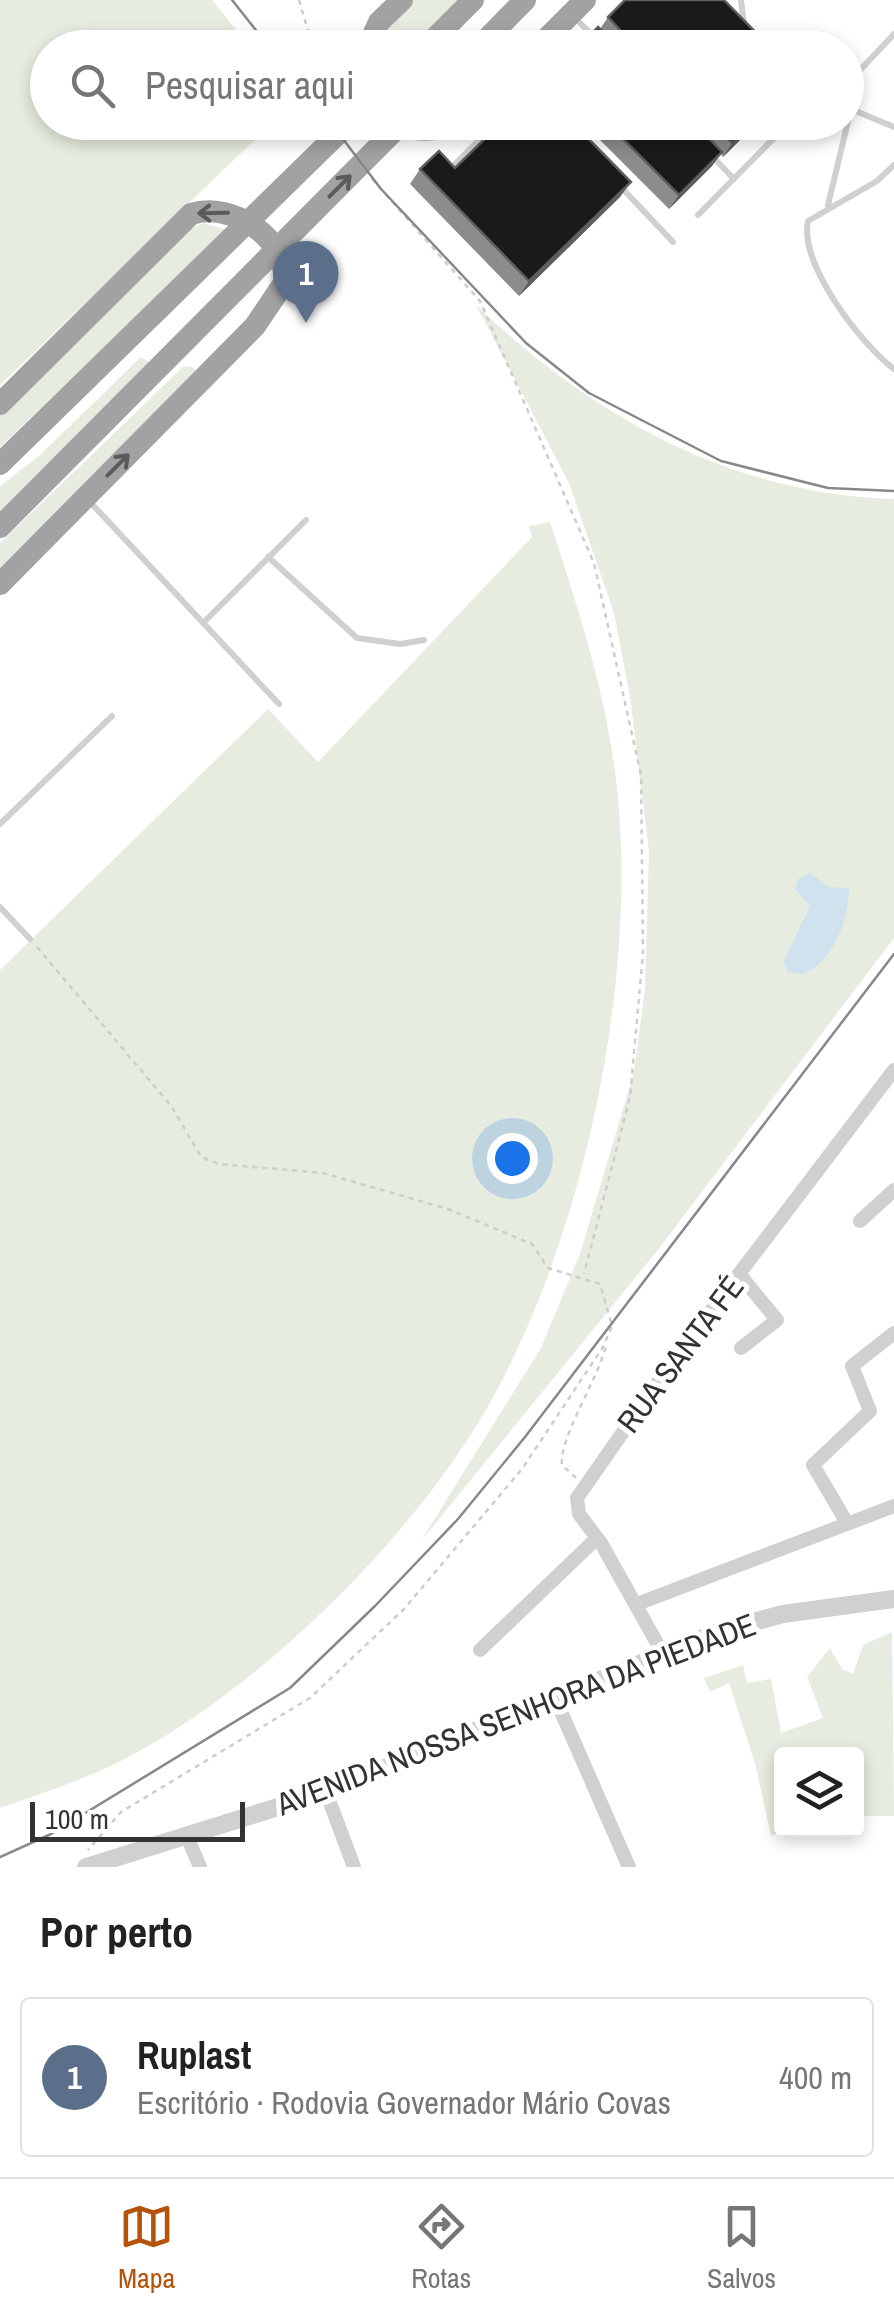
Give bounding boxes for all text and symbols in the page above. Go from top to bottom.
search box [30,30,864,140]
icon: search [65,58,120,113]
text: Pesquisar aqui [145,60,355,111]
one-way arrow [327,174,352,199]
one-way arrow [197,203,230,222]
pin: 1 [274,240,338,323]
one-way arrow [106,454,130,478]
your location [487,1133,538,1184]
street label: RUA SANTA FÉ [607,1267,753,1441]
street label: AVENIDA NOSSA SENHORA DA PIEDADE [269,1603,762,1826]
map controls [774,1747,864,1837]
button: layers [774,1747,864,1837]
scale bar [30,1797,245,1842]
text: 100 m [45,1800,109,1838]
text: Por perto [40,1904,193,1960]
text: Ruplast [137,2030,251,2081]
text: 1 [67,2056,82,2099]
text: 400 m [779,2056,852,2099]
text: Escritório · Rodovia Governador Mário Covas [137,2081,671,2124]
tab: Mapa [118,2199,175,2297]
tab: Rotas [411,2199,471,2297]
tab: Salvos [707,2199,776,2297]

